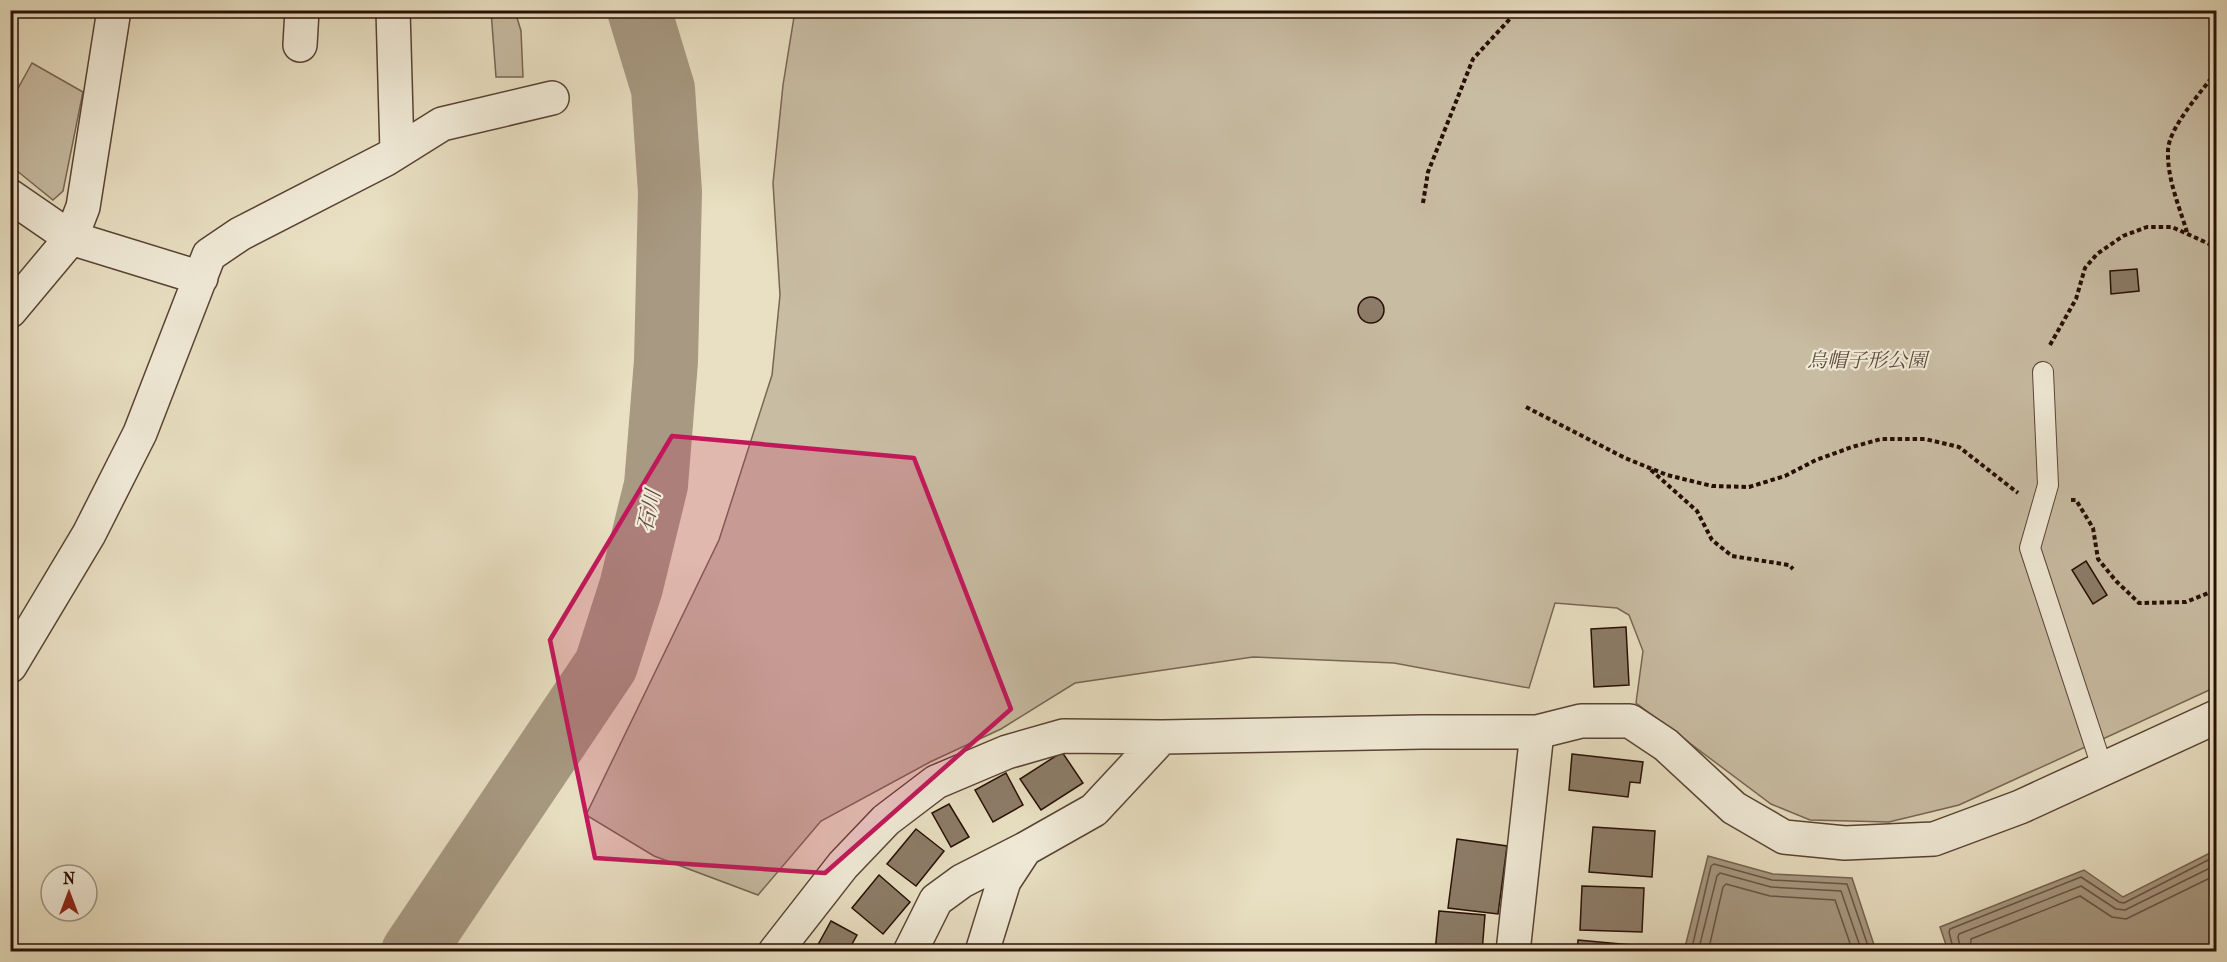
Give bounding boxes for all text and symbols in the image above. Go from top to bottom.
park label: 烏帽子形公園 [1807,349,1930,372]
water label: 石川 [633,486,666,534]
north arrow [39,863,99,923]
text: N [63,869,76,888]

